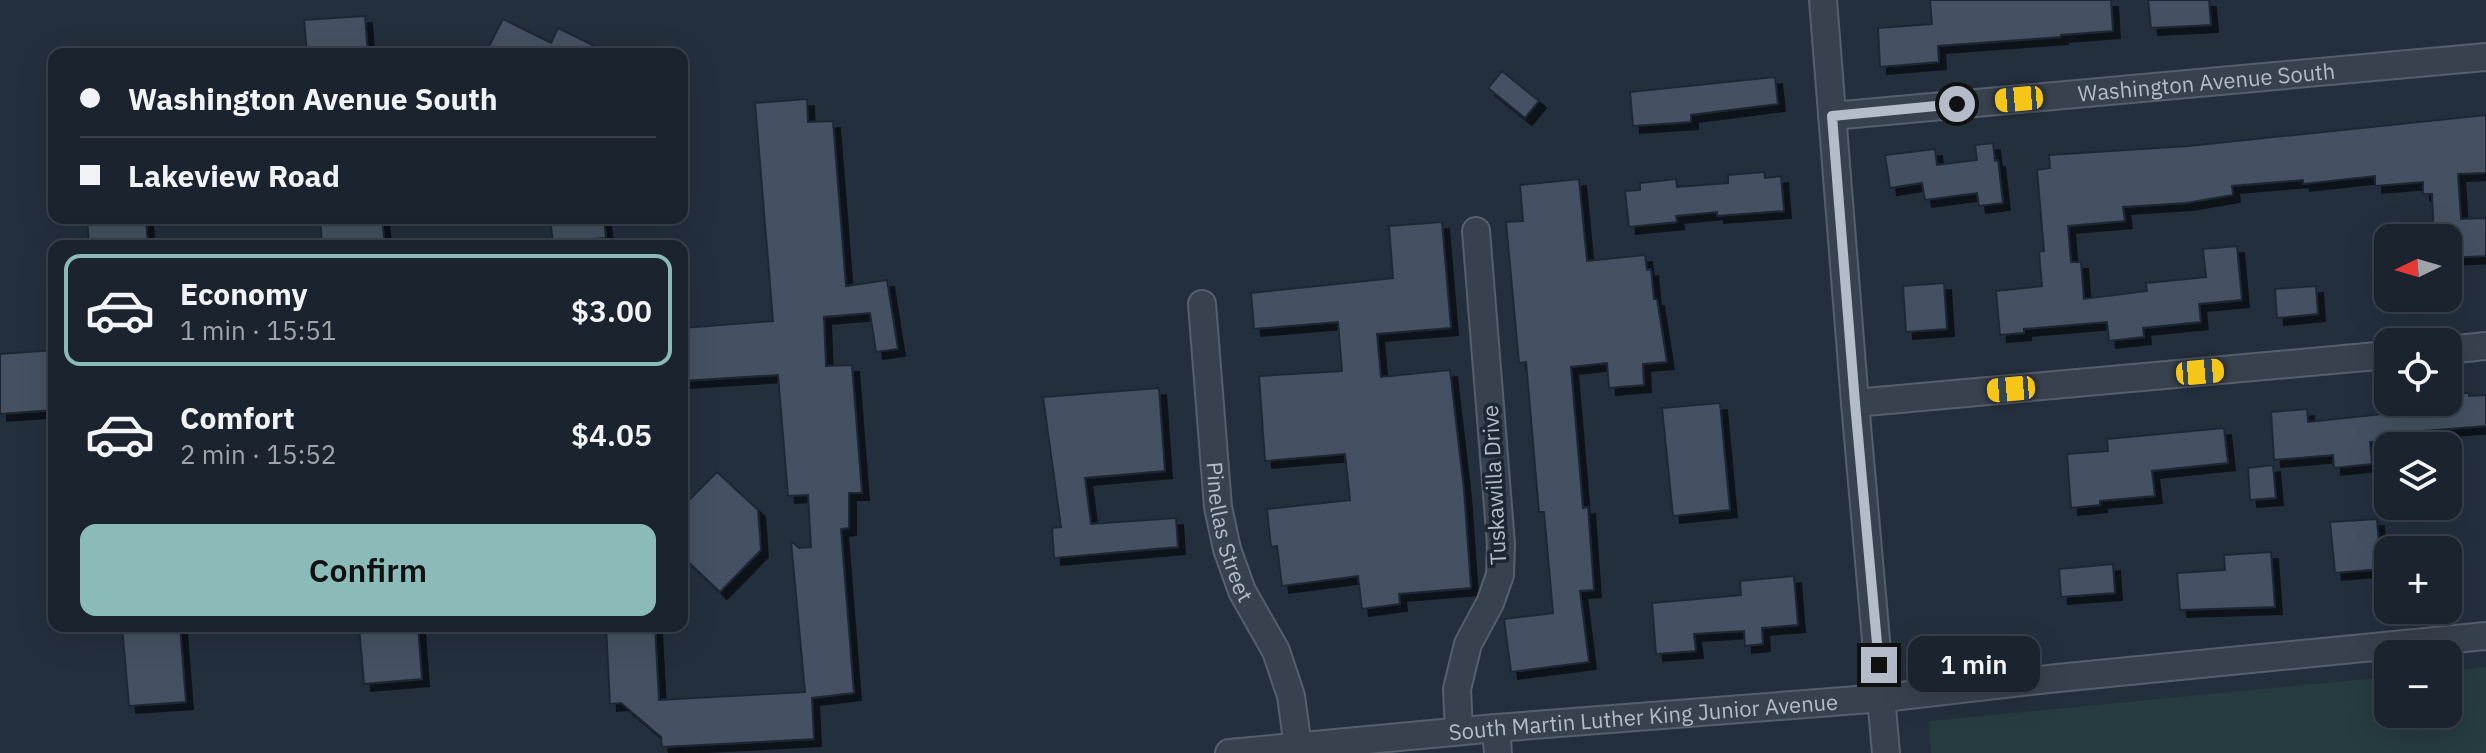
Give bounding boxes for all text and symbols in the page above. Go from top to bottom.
street label: Washington Avenue South [2077,56,2336,108]
text: Washington Avenue South [128,79,498,118]
car [1994,85,2044,113]
route start [1939,86,1975,122]
text: Lakeview Road [128,156,340,195]
north arrow [2374,224,2462,312]
map controls [2374,224,2462,728]
icon: car [84,274,156,346]
text: Economy [180,274,308,313]
text: $3.00 [571,291,652,330]
text: 1 min · 15:51 [180,313,336,347]
button: locate [2374,328,2462,416]
car [2175,358,2225,386]
car [1986,375,2036,403]
icon: car [84,398,156,470]
text: Comfort [180,398,295,437]
street label: Tuskawilla Drive [1475,404,1512,566]
text: $4.05 [571,415,652,454]
button: layers [2374,432,2462,520]
text: 2 min · 15:52 [180,437,336,471]
street label: Pinellas Street [1200,461,1260,607]
button: Confirm [80,524,656,616]
button: + [2374,536,2462,624]
callout: 1 min [1907,637,2039,693]
button: − [2374,640,2462,728]
route end [1861,647,1897,683]
text: 1 min [1940,647,2008,681]
street label: South Martin Luther King Junior Avenue [1447,687,1839,746]

